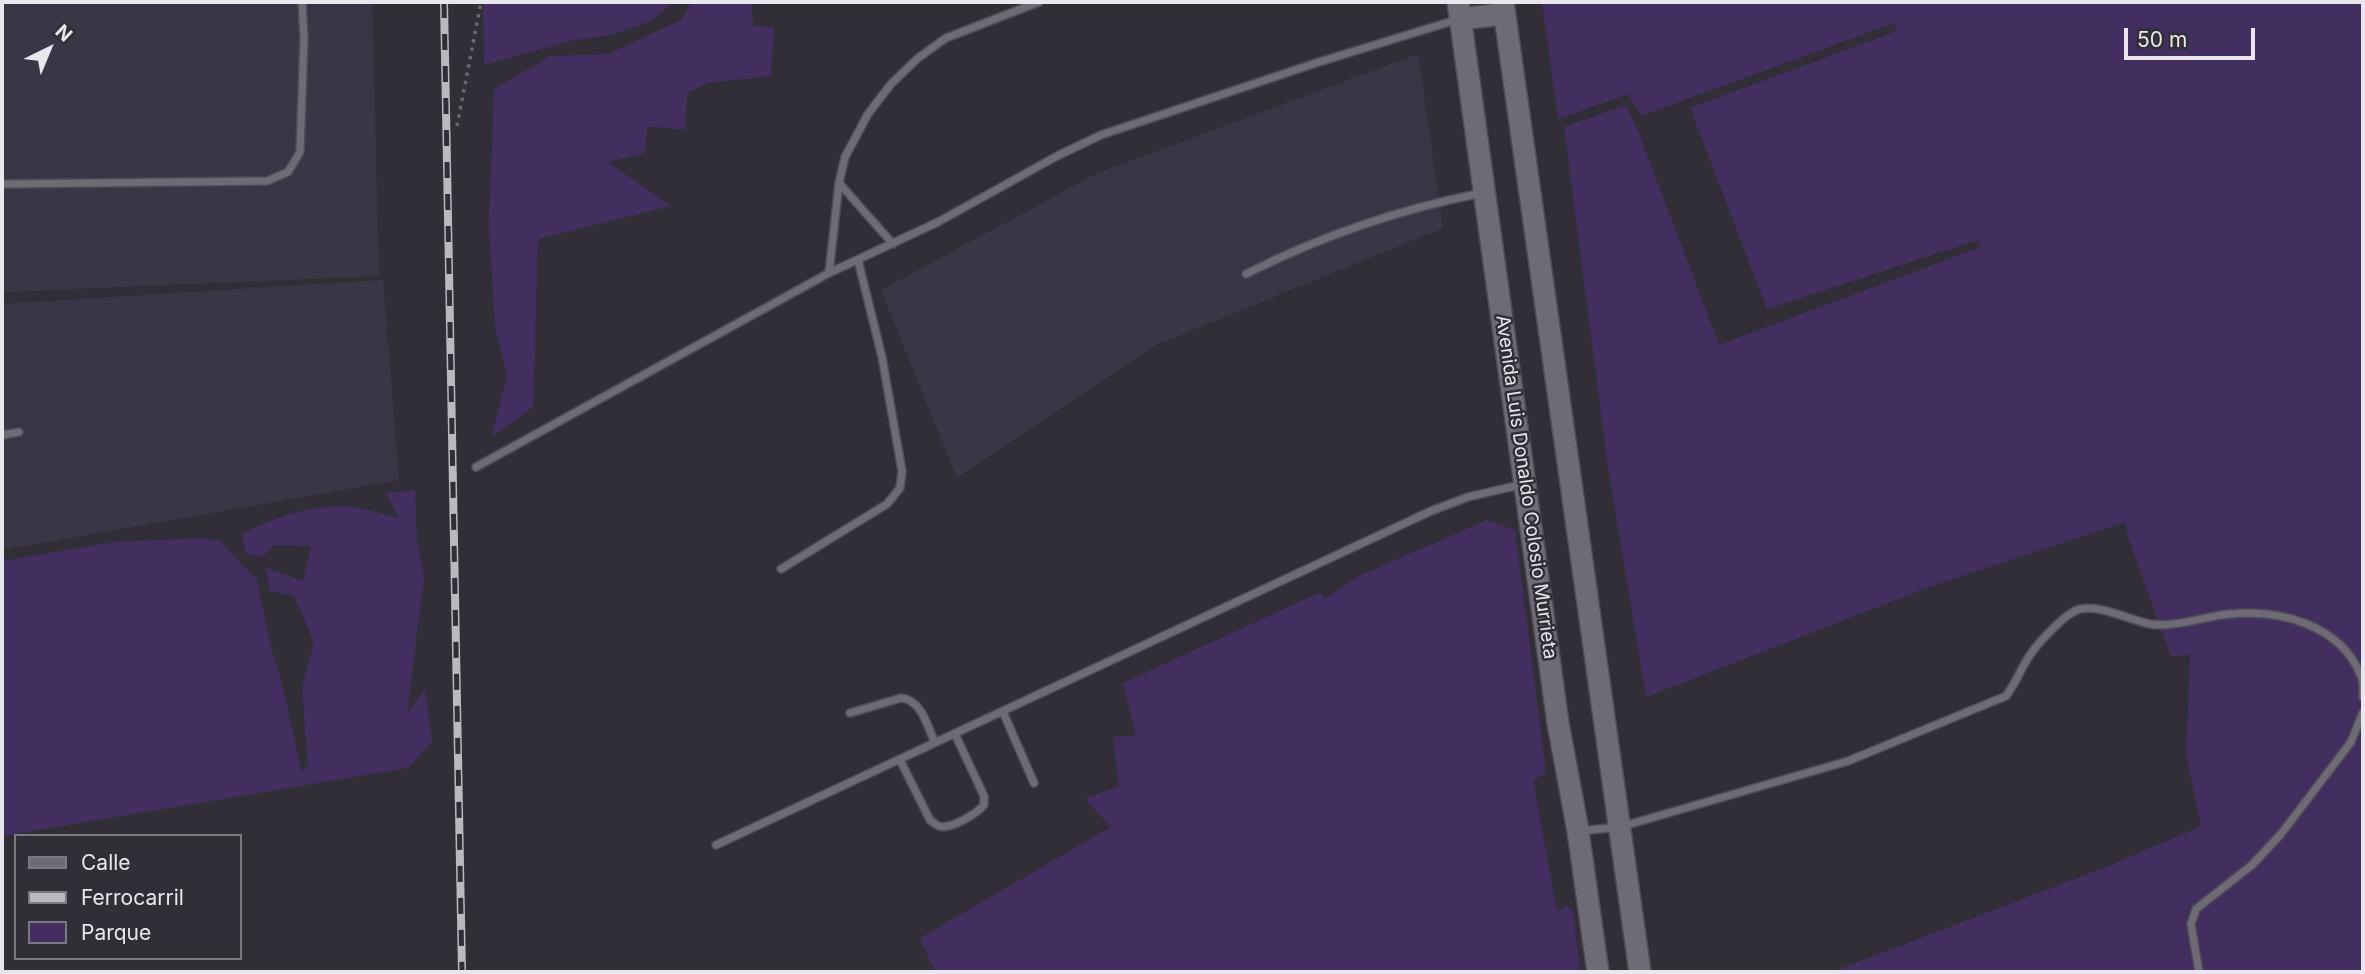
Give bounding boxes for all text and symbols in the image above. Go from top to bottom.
north arrow [14,14,84,84]
scale bar [2127,14,2258,58]
text: N [51,20,77,47]
text: 50 m [2137,27,2187,52]
street label: Avenida Luis Donaldo Colosio Murrieta [1491,314,1561,660]
legend [14,834,242,960]
text: Calle [81,850,131,875]
text: Ferrocarril [81,885,184,910]
text: Parque [81,920,151,945]

